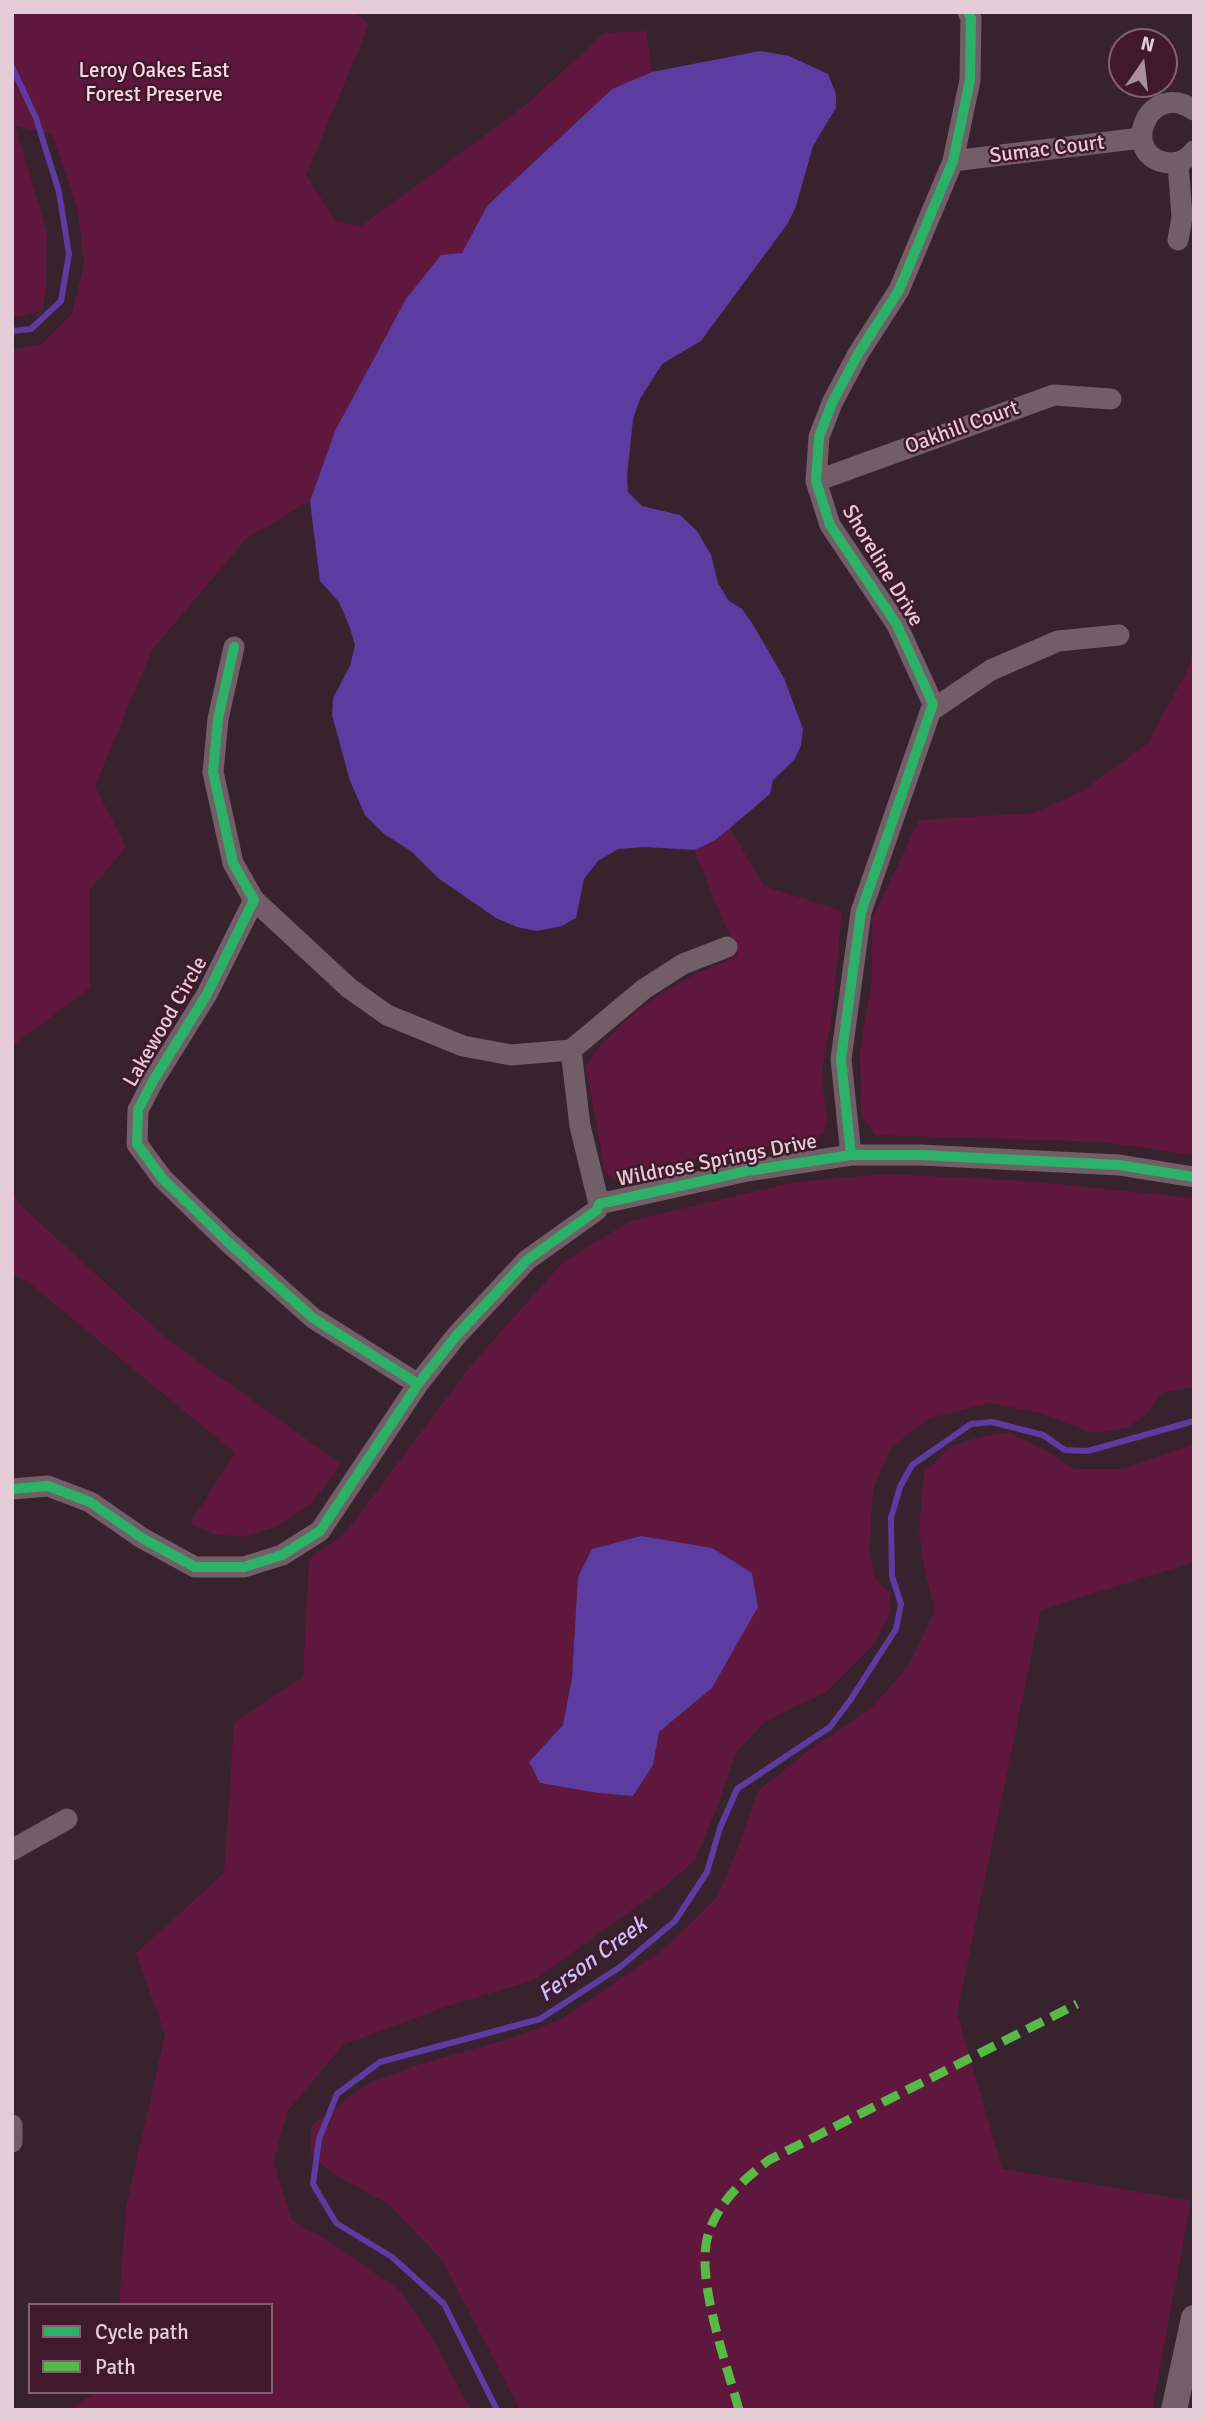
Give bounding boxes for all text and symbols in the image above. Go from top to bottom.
north arrow [1108,28,1178,98]
text: N [1138,31,1157,58]
park label: Leroy Oakes East Forest Preserve [79,58,229,108]
street label: Sumac Court [988,130,1106,170]
street label: Oakhill Court [902,396,1022,460]
street label: Shoreline Drive [836,501,928,631]
street label: Lakewood Circle [119,952,213,1092]
street label: Wildrose Springs Drive [615,1129,819,1193]
water label: Ferson Creek [533,1911,653,2009]
legend [28,2303,273,2394]
text: Cycle path [95,2319,189,2345]
text: Path [95,2354,136,2380]

